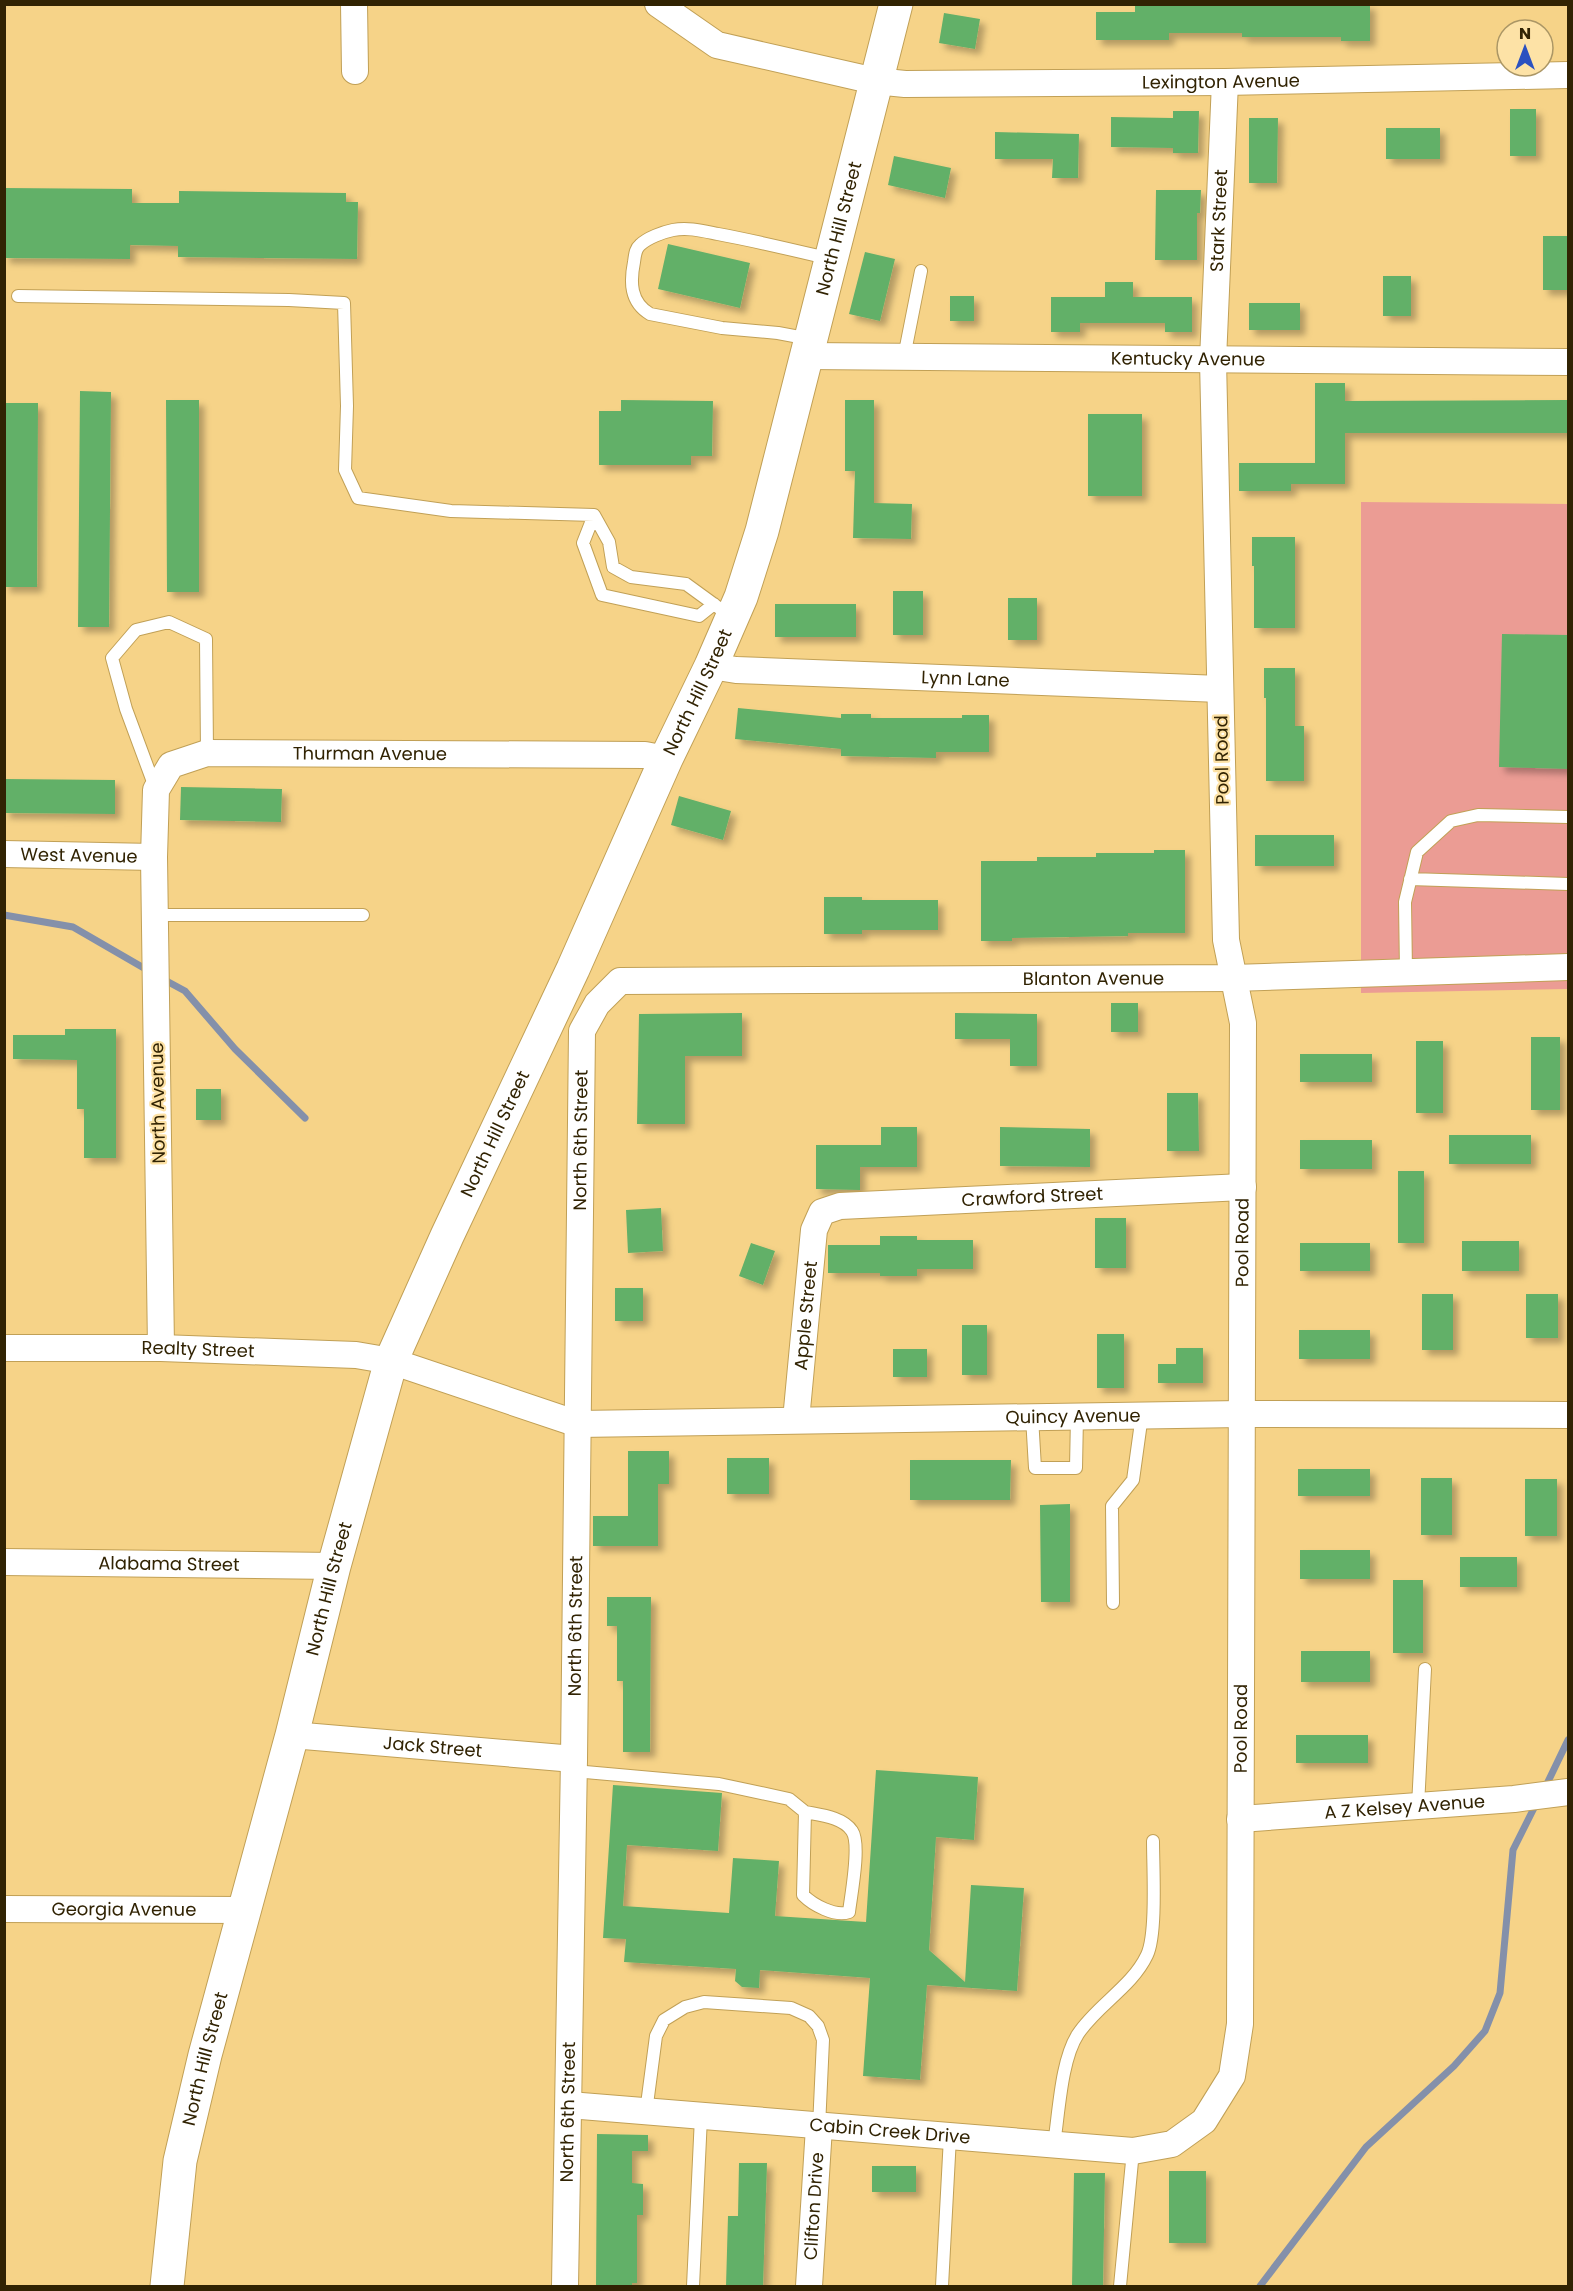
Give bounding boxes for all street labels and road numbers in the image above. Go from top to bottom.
street label: Lexington Avenue [1142,67,1300,95]
street label: North Hill Street [809,159,867,298]
street label: Stark Street [1204,169,1233,272]
street label: Kentucky Avenue [1111,345,1265,372]
street label: North Hill Street [657,625,738,759]
street label: Lynn Lane [921,664,1010,693]
street label: Pool Road [1208,715,1235,805]
street label: Thurman Avenue [293,740,447,766]
street label: West Avenue [20,841,138,869]
street label: Blanton Avenue [1023,965,1164,991]
street label: North Avenue [144,1042,171,1164]
street label: North Hill Street [454,1066,535,1201]
street label: North 6th Street [567,1070,594,1211]
street label: Crawford Street [961,1181,1104,1212]
street label: Pool Road [1229,1198,1254,1287]
street label: Apple Street [788,1260,823,1371]
street label: Realty Street [141,1335,255,1363]
street label: Quincy Avenue [1005,1403,1141,1430]
street label: North Hill Street [299,1519,358,1658]
street label: Alabama Street [98,1550,240,1577]
street label: North 6th Street [562,1555,588,1697]
street label: Pool Road [1228,1684,1253,1773]
street label: Jack Street [382,1730,483,1763]
street label: A Z Kelsey Avenue [1323,1788,1486,1825]
street label: Georgia Avenue [52,1896,196,1922]
street label: North Hill Street [176,1989,234,2128]
street label: North 6th Street [554,2041,581,2183]
street label: Cabin Creek Drive [809,2112,971,2150]
street label: Clifton Drive [798,2151,829,2261]

